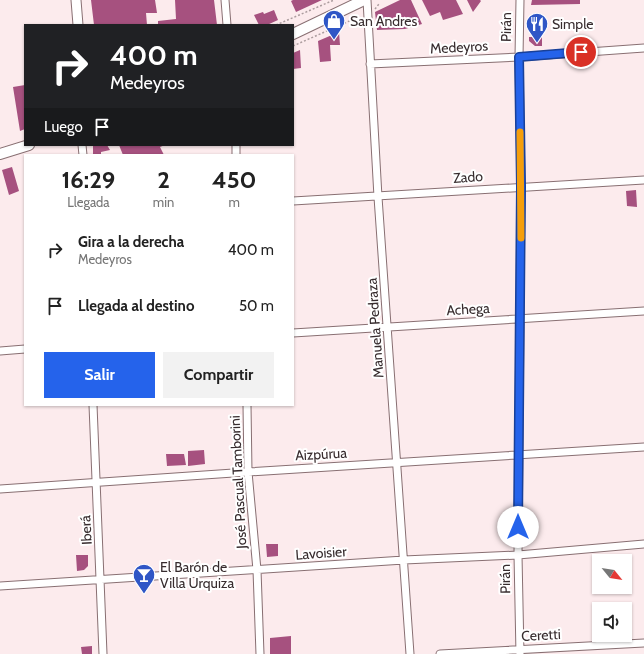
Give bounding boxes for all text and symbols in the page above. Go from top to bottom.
shop icon: San Andres [321,8,347,41]
restaurant icon: Simple [524,11,550,44]
place label: San Andres [350,12,418,30]
street label: Pirán [497,12,515,42]
place label: Simple [552,15,594,33]
pin [564,35,598,69]
street label: Medeyros [430,36,489,58]
text: 400 m [110,38,198,72]
icon: right [44,40,96,92]
icon: arrive [570,41,592,63]
text: Medeyros [110,72,185,94]
icon: arrive [91,116,113,138]
text: Luego [44,118,83,136]
text: 16:29 [61,165,115,194]
text: 2 [157,165,170,194]
text: 450 [212,165,257,194]
street label: Zado [453,167,484,187]
text: Llegada [67,194,110,210]
text: min [153,194,174,210]
text: m [228,194,240,210]
text: Gira a la derecha [78,233,184,251]
icon: right [44,239,66,261]
text: 400 m [228,241,274,259]
text: Medeyros [78,251,132,267]
street label: Manuela Pedraza [362,277,387,379]
icon: arrive [44,295,66,317]
text: Llegada al destino [78,297,194,315]
text: 50 m [239,297,274,315]
street label: Achega [446,299,490,319]
button: Salir [44,352,155,398]
button: Compartir [163,352,274,398]
street label: José Pascual Tamborini [226,415,251,550]
street label: Aizpúrua [295,444,348,464]
position arrow [497,506,539,548]
street label: Iberá [76,515,96,545]
street label: Lavoisier [295,542,348,564]
north arrow [592,554,632,594]
map controls [592,554,632,642]
place label: El Barón de Villa Urquiza [160,558,234,592]
bar icon: El Barón de Villa Urquiza [131,562,157,595]
street label: Pirán [496,564,514,594]
button: sound [592,602,632,642]
street label: Ceretti [521,625,561,645]

